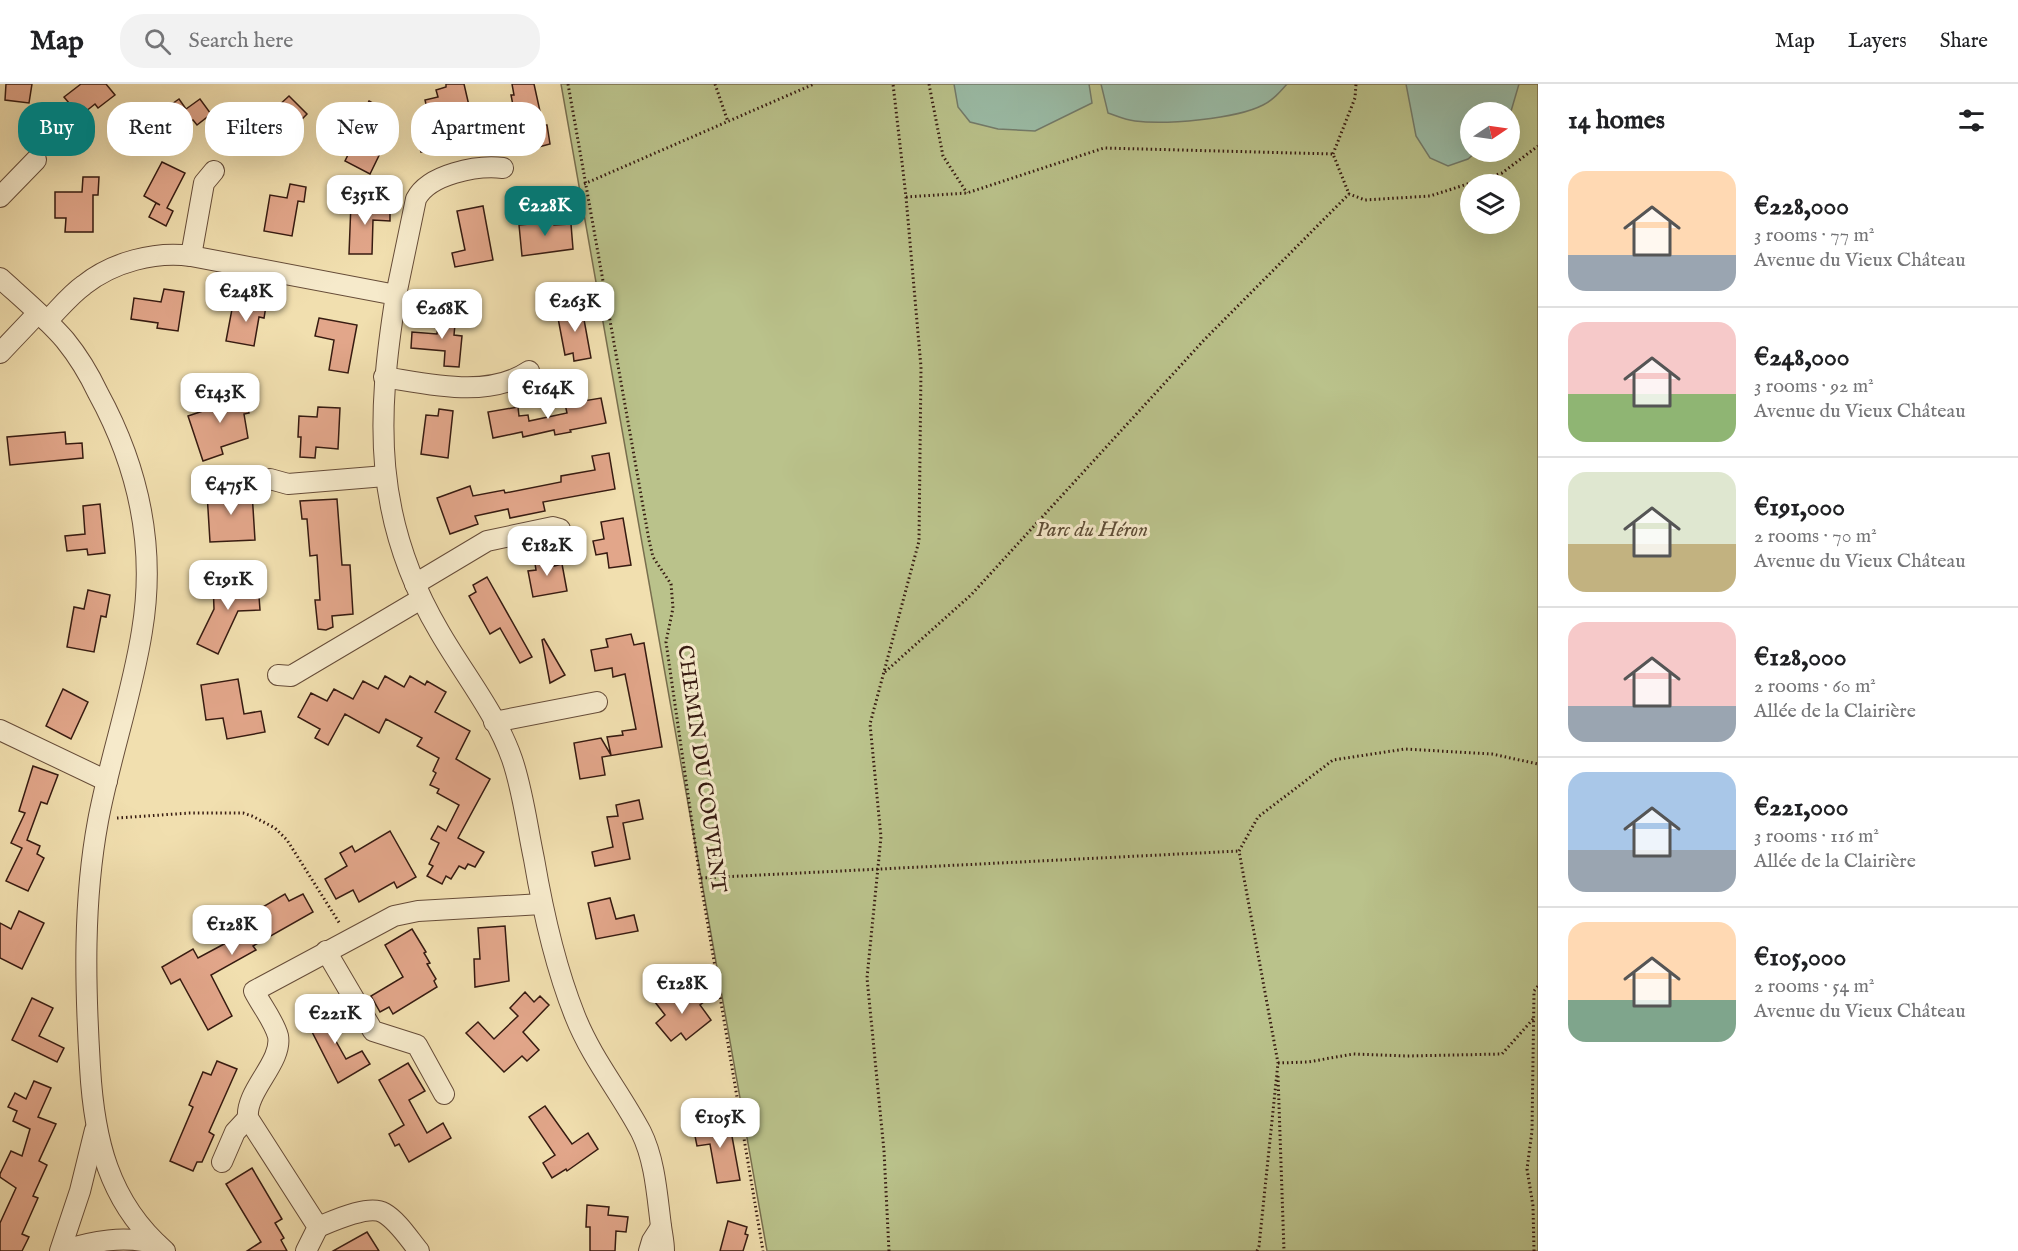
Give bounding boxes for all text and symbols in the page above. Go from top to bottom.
search box [120,14,540,68]
text: Map [30,24,84,59]
icon: search [141,25,174,58]
text: Search here [189,27,293,55]
text: Map [1775,28,1815,55]
text: Layers [1848,28,1907,55]
text: Share [1940,28,1988,55]
chip: Buy [18,102,95,156]
chip: Rent [107,102,193,156]
chip: Filters [205,102,304,156]
chip: New [316,102,399,156]
chip: Apartment [411,102,546,156]
north arrow [1460,102,1520,162]
map controls [1460,102,1520,234]
text: 14 homes [1568,104,1665,137]
icon: filters [1955,104,1988,137]
button: layers [1460,174,1520,234]
pin: €351K [323,175,407,226]
text: €351K [341,182,389,207]
pin: €228K [503,186,587,237]
text: €228,000 [1754,190,1849,223]
text: €228K [519,193,571,218]
icon: home [1616,195,1688,267]
text: 3 rooms · 77 m² [1754,223,1874,248]
text: Avenue du Vieux Château [1754,248,1966,273]
pin: €248K [204,272,288,323]
text: €248K [219,279,273,304]
pin: €263K [533,282,617,333]
pin: €268K [400,289,484,340]
text: €263K [549,289,601,314]
text: €268K [416,296,468,321]
text: €248,000 [1754,341,1850,374]
icon: home [1616,346,1688,418]
pin: €164K [506,369,590,420]
pin: €143K [178,373,262,424]
text: 3 rooms · 92 m² [1754,374,1874,399]
text: €164K [522,376,574,401]
text: €143K [195,380,245,405]
text: Avenue du Vieux Château [1754,399,1966,424]
pin: €475K [189,465,273,516]
text: €475K [205,472,257,497]
text: €191,000 [1754,491,1845,524]
icon: home [1616,496,1688,568]
park label: Parc du Héron [1036,517,1148,544]
text: 2 rooms · 70 m² [1754,524,1877,549]
pin: €182K [505,526,589,577]
text: €182K [522,533,572,558]
text: Avenue du Vieux Château [1754,549,1966,574]
pin: €191K [186,560,270,611]
text: €191K [203,567,253,592]
text: €128,000 [1754,641,1847,674]
street label: CHEMIN DU COUVENT [670,643,732,895]
icon: home [1616,646,1688,718]
text: 2 rooms · 60 m² [1754,674,1876,699]
text: Allée de la Clairière [1754,699,1916,724]
text: €221,000 [1754,791,1849,824]
icon: home [1616,796,1688,868]
text: 3 rooms · 116 m² [1754,824,1879,849]
text: Allée de la Clairière [1754,849,1916,874]
pin: €128K [190,905,274,956]
text: €128K [207,912,257,937]
text: €105,000 [1754,941,1846,974]
icon: home [1616,946,1688,1018]
pin: €128K [640,964,724,1015]
text: €128K [657,971,707,996]
text: 2 rooms · 54 m² [1754,974,1875,999]
pin: €221K [293,994,377,1045]
text: Avenue du Vieux Château [1754,999,1966,1024]
text: €221K [309,1001,361,1026]
pin: €105K [678,1098,762,1149]
text: €105K [695,1105,745,1130]

